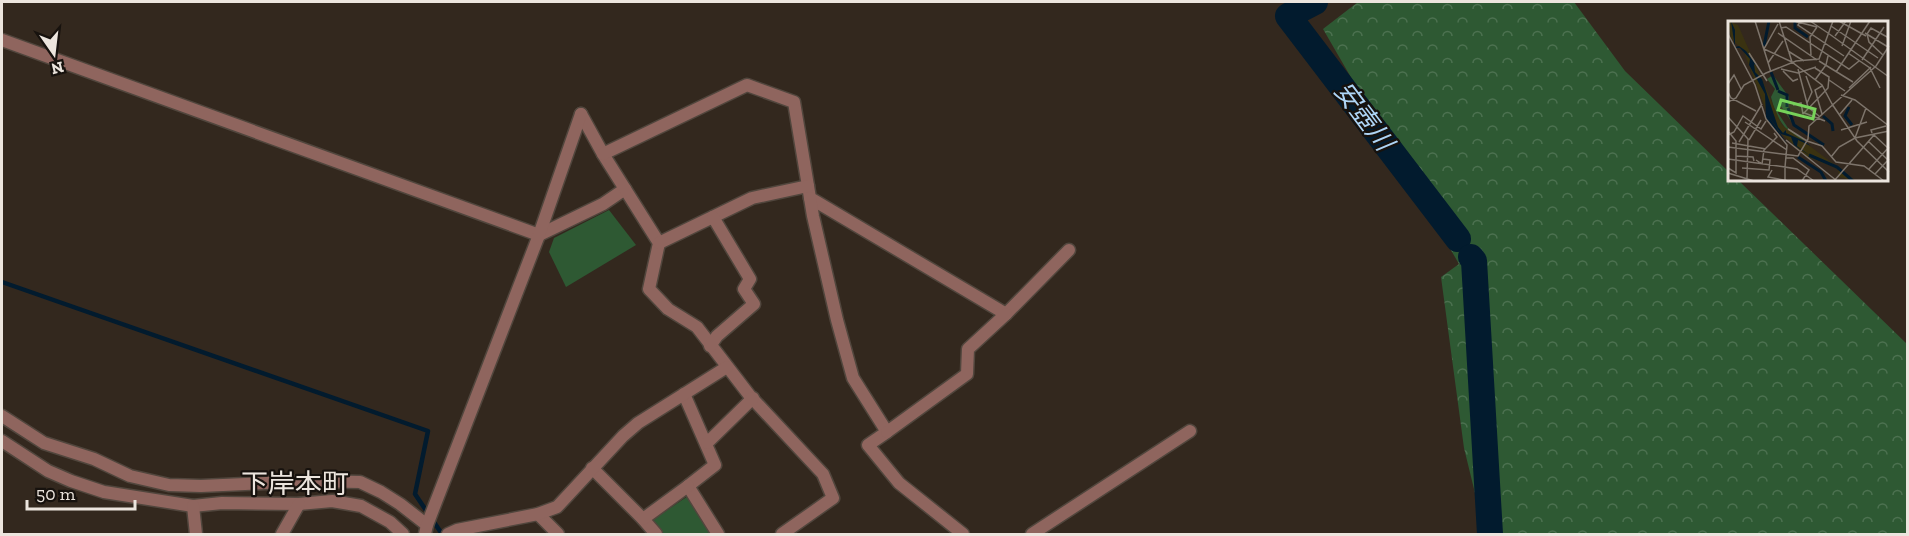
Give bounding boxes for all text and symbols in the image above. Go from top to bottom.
inset map [1728,21,1888,182]
north arrow [24,24,84,84]
text: N [49,57,66,79]
water label: 安壺川 [1328,75,1402,159]
district label: 下岸本町 [241,468,349,500]
scale bar [27,473,135,511]
text: 50 m [36,483,76,505]

